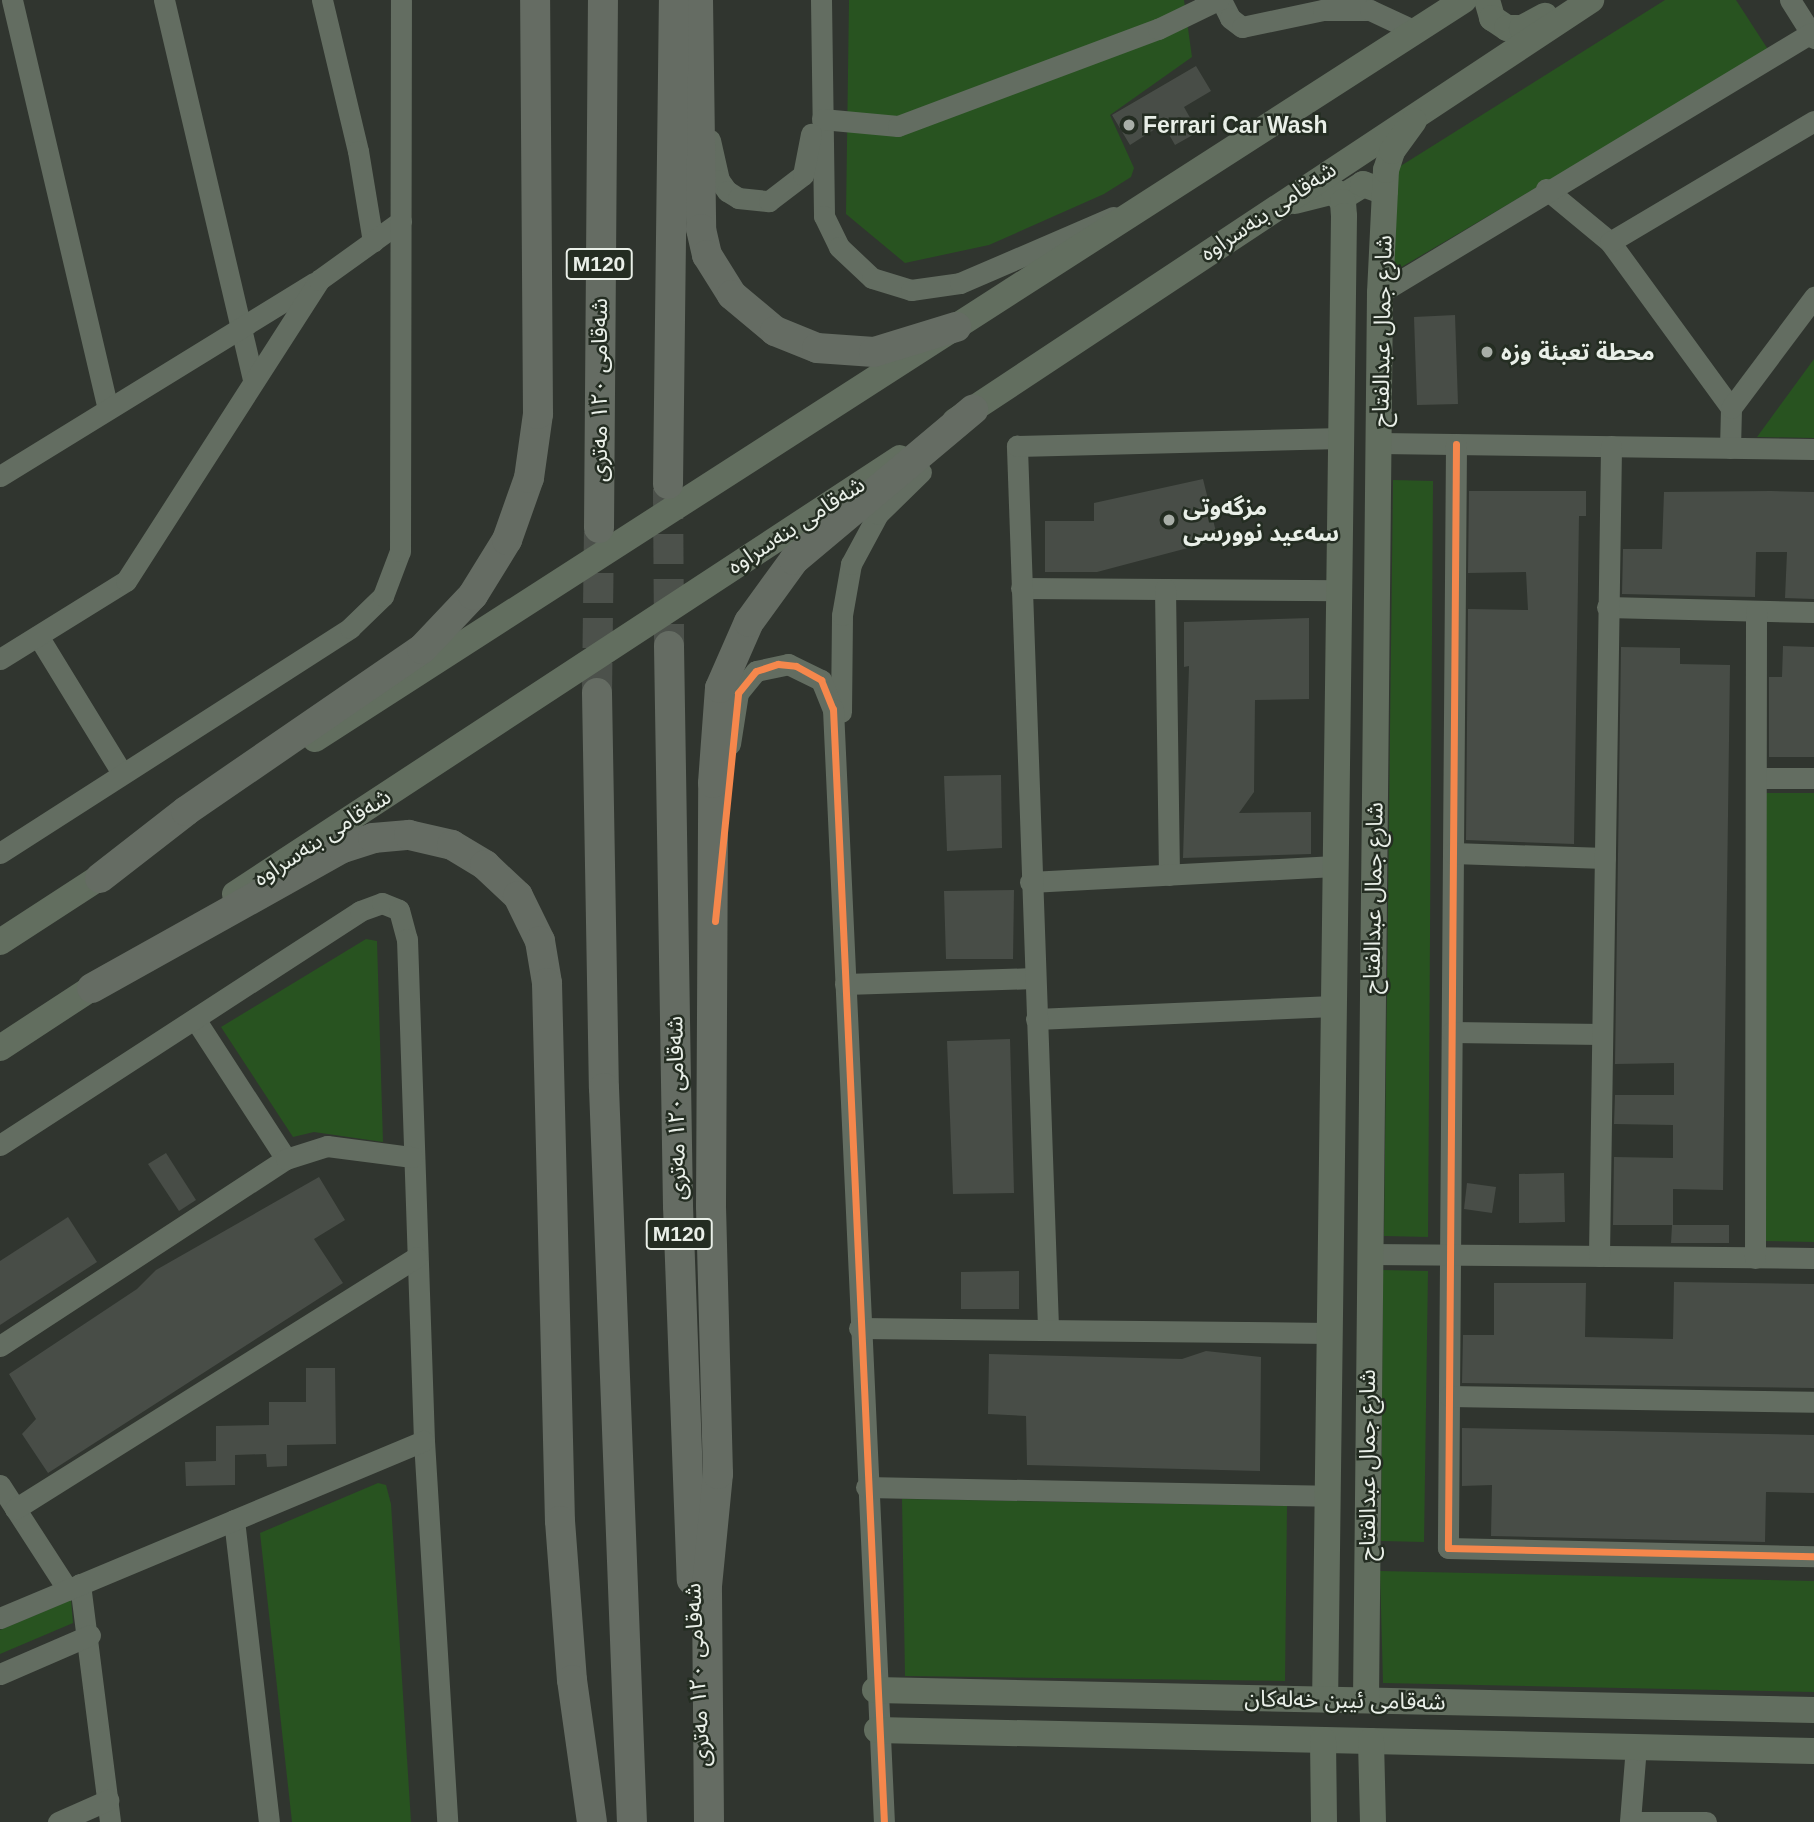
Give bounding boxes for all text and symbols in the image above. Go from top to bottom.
place label: Ferrari Car Wash [1143,111,1327,139]
marker: Ferrari Car Wash [1121,117,1137,133]
street label: شەقامی بنەسراوە [1195,155,1341,267]
street label: شارع جمال عبدالفتاح [1367,235,1397,427]
road number: M120 [564,246,634,282]
street label: شەقامی ١٢٠ مەتری [585,298,613,482]
place label: محطة تعبئة وزه [1501,338,1655,366]
marker: محطة تعبئة وزه [1479,344,1495,360]
street label: شەقامی بنەسراوە [722,470,870,580]
place label: مزگەوتی سەعید نوورسی [1183,493,1339,547]
marker: مزگەوتی سەعید نوورسی [1161,512,1177,528]
street label: شەقامی بنەسراوە [248,782,396,892]
street label: شارع جمال عبدالفتاح [1358,802,1388,994]
street label: شەقامی ١٢٠ مەتری [661,1016,691,1200]
road number: M120 [644,1216,714,1252]
street label: شارع جمال عبدالفتاح [1353,1369,1381,1561]
street label: شەقامی ١٢٠ مەتری [678,1582,716,1768]
street label: شەقامی ئیبن خەلەکان [1244,1684,1446,1716]

